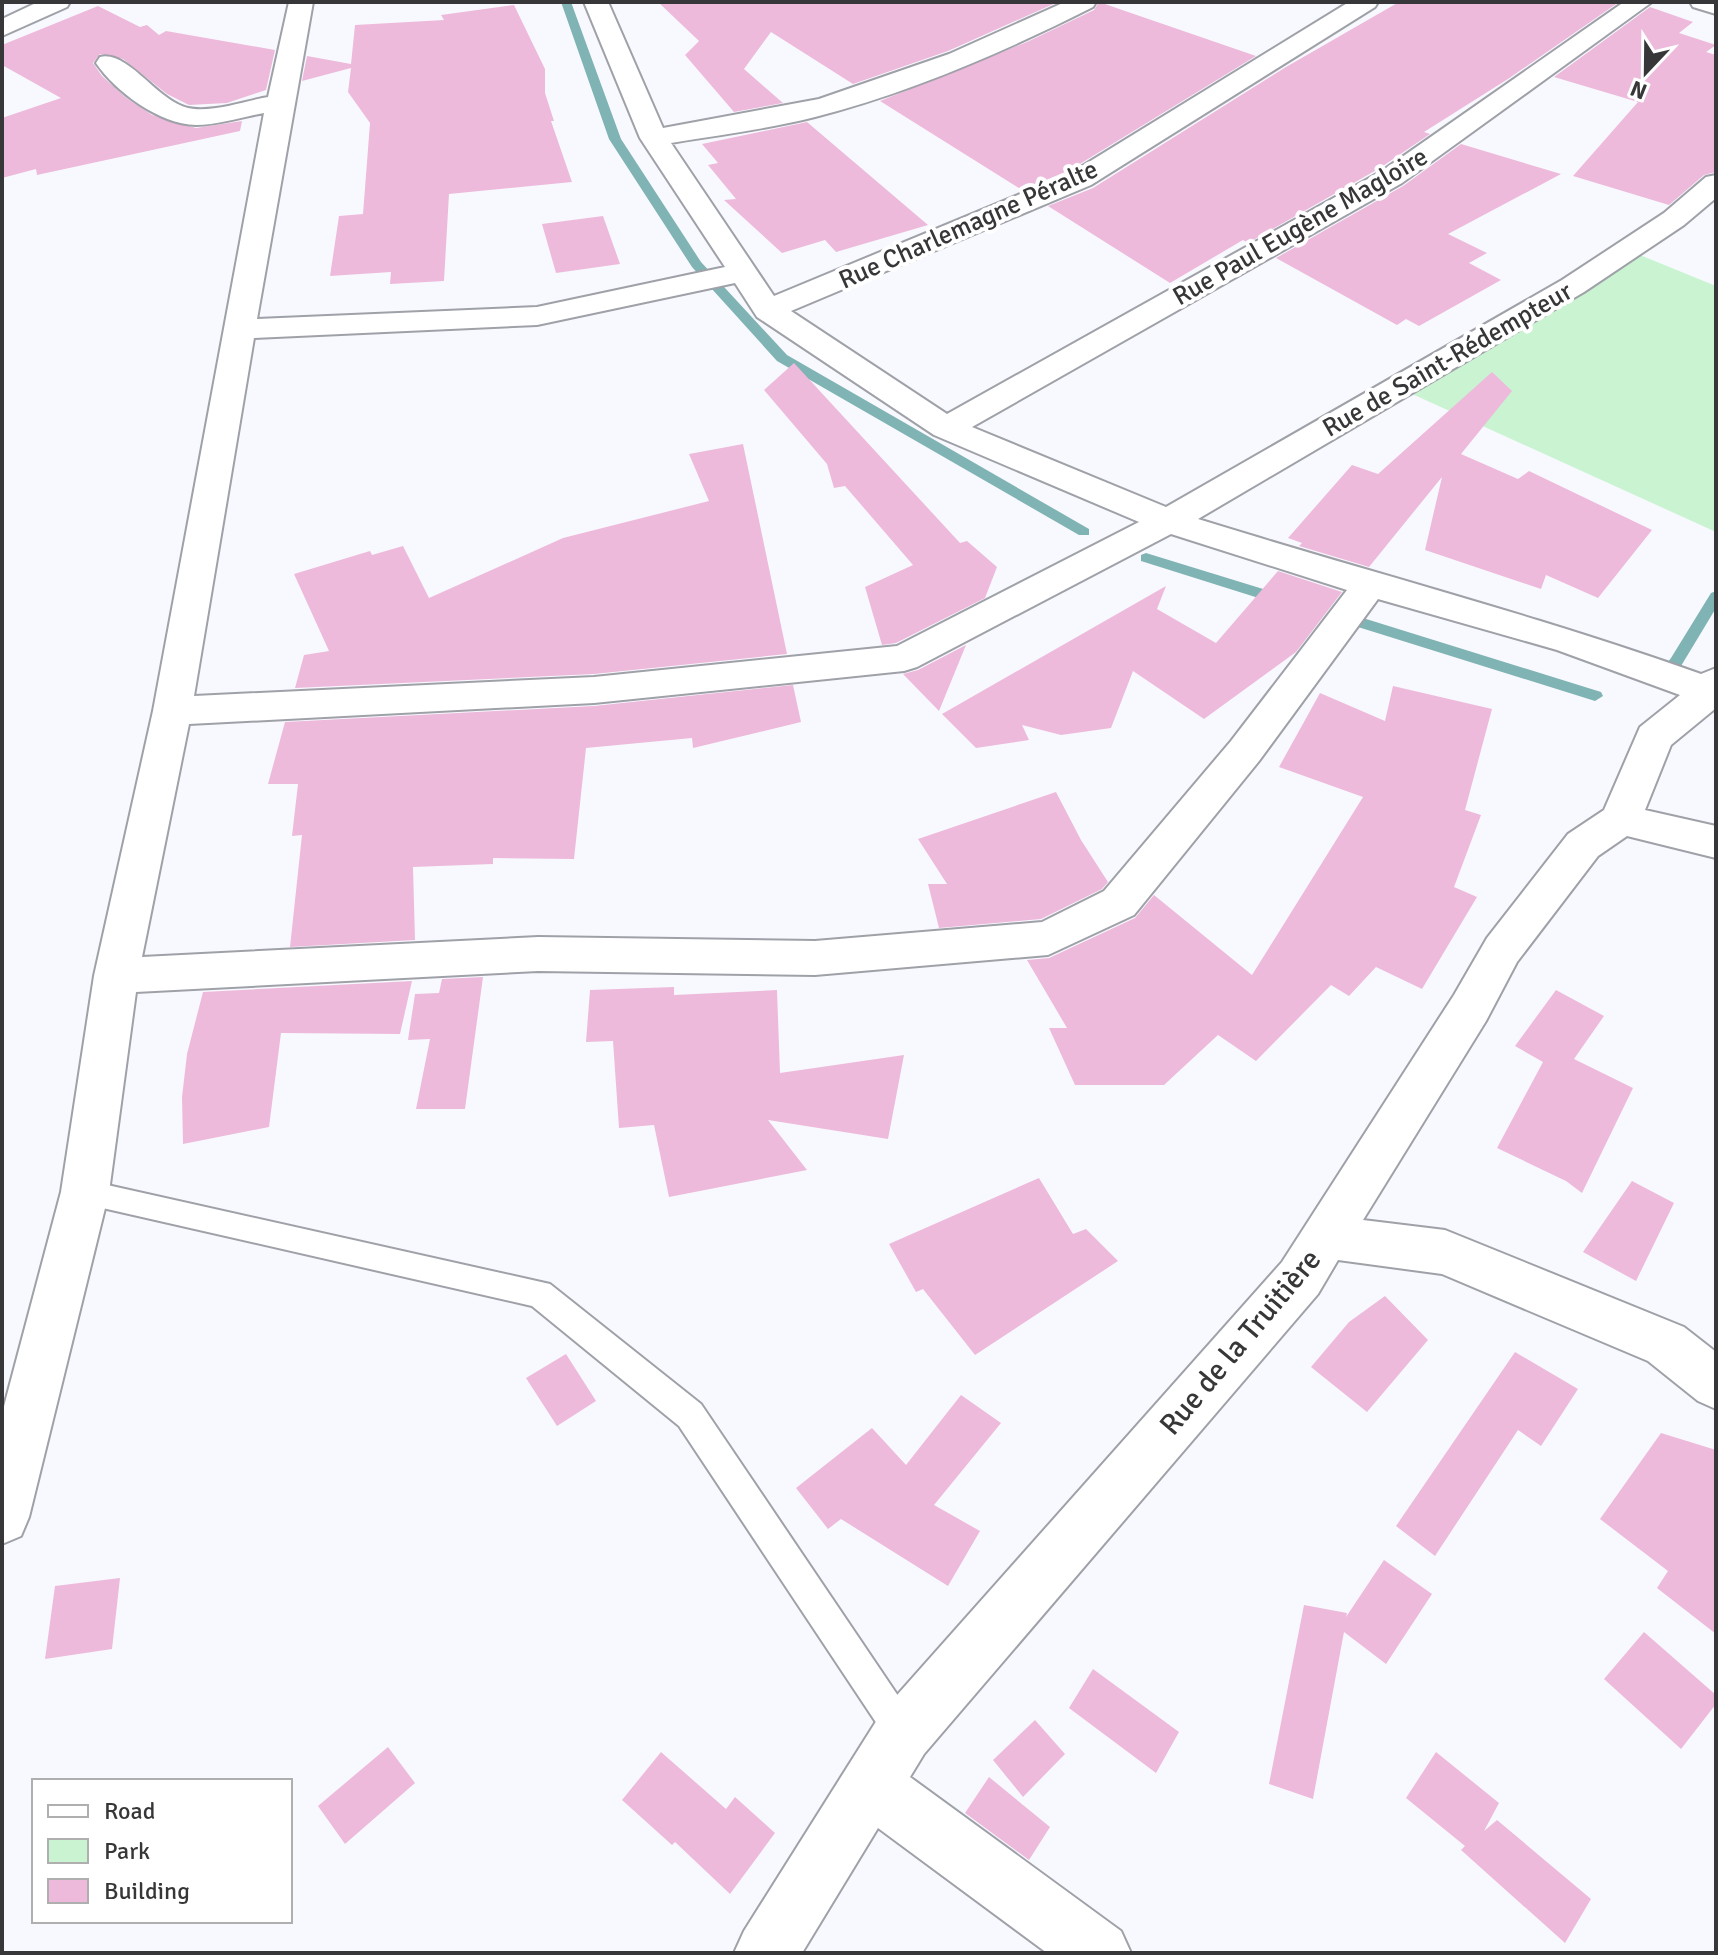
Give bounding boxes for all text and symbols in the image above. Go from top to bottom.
north arrow [1606,32,1686,112]
text: N [1627,75,1651,105]
street label: Rue Paul Eugène Magloire [1167,141,1434,313]
street label: Rue Charlemagne Péralte [834,153,1103,296]
street label: Rue de Saint-Rédempteur [1317,275,1578,444]
street label: Rue de la Truitière [1152,1242,1329,1443]
legend [32,1779,292,1923]
text: Road [104,1796,155,1826]
text: Park [104,1836,150,1866]
text: Building [104,1876,190,1906]

